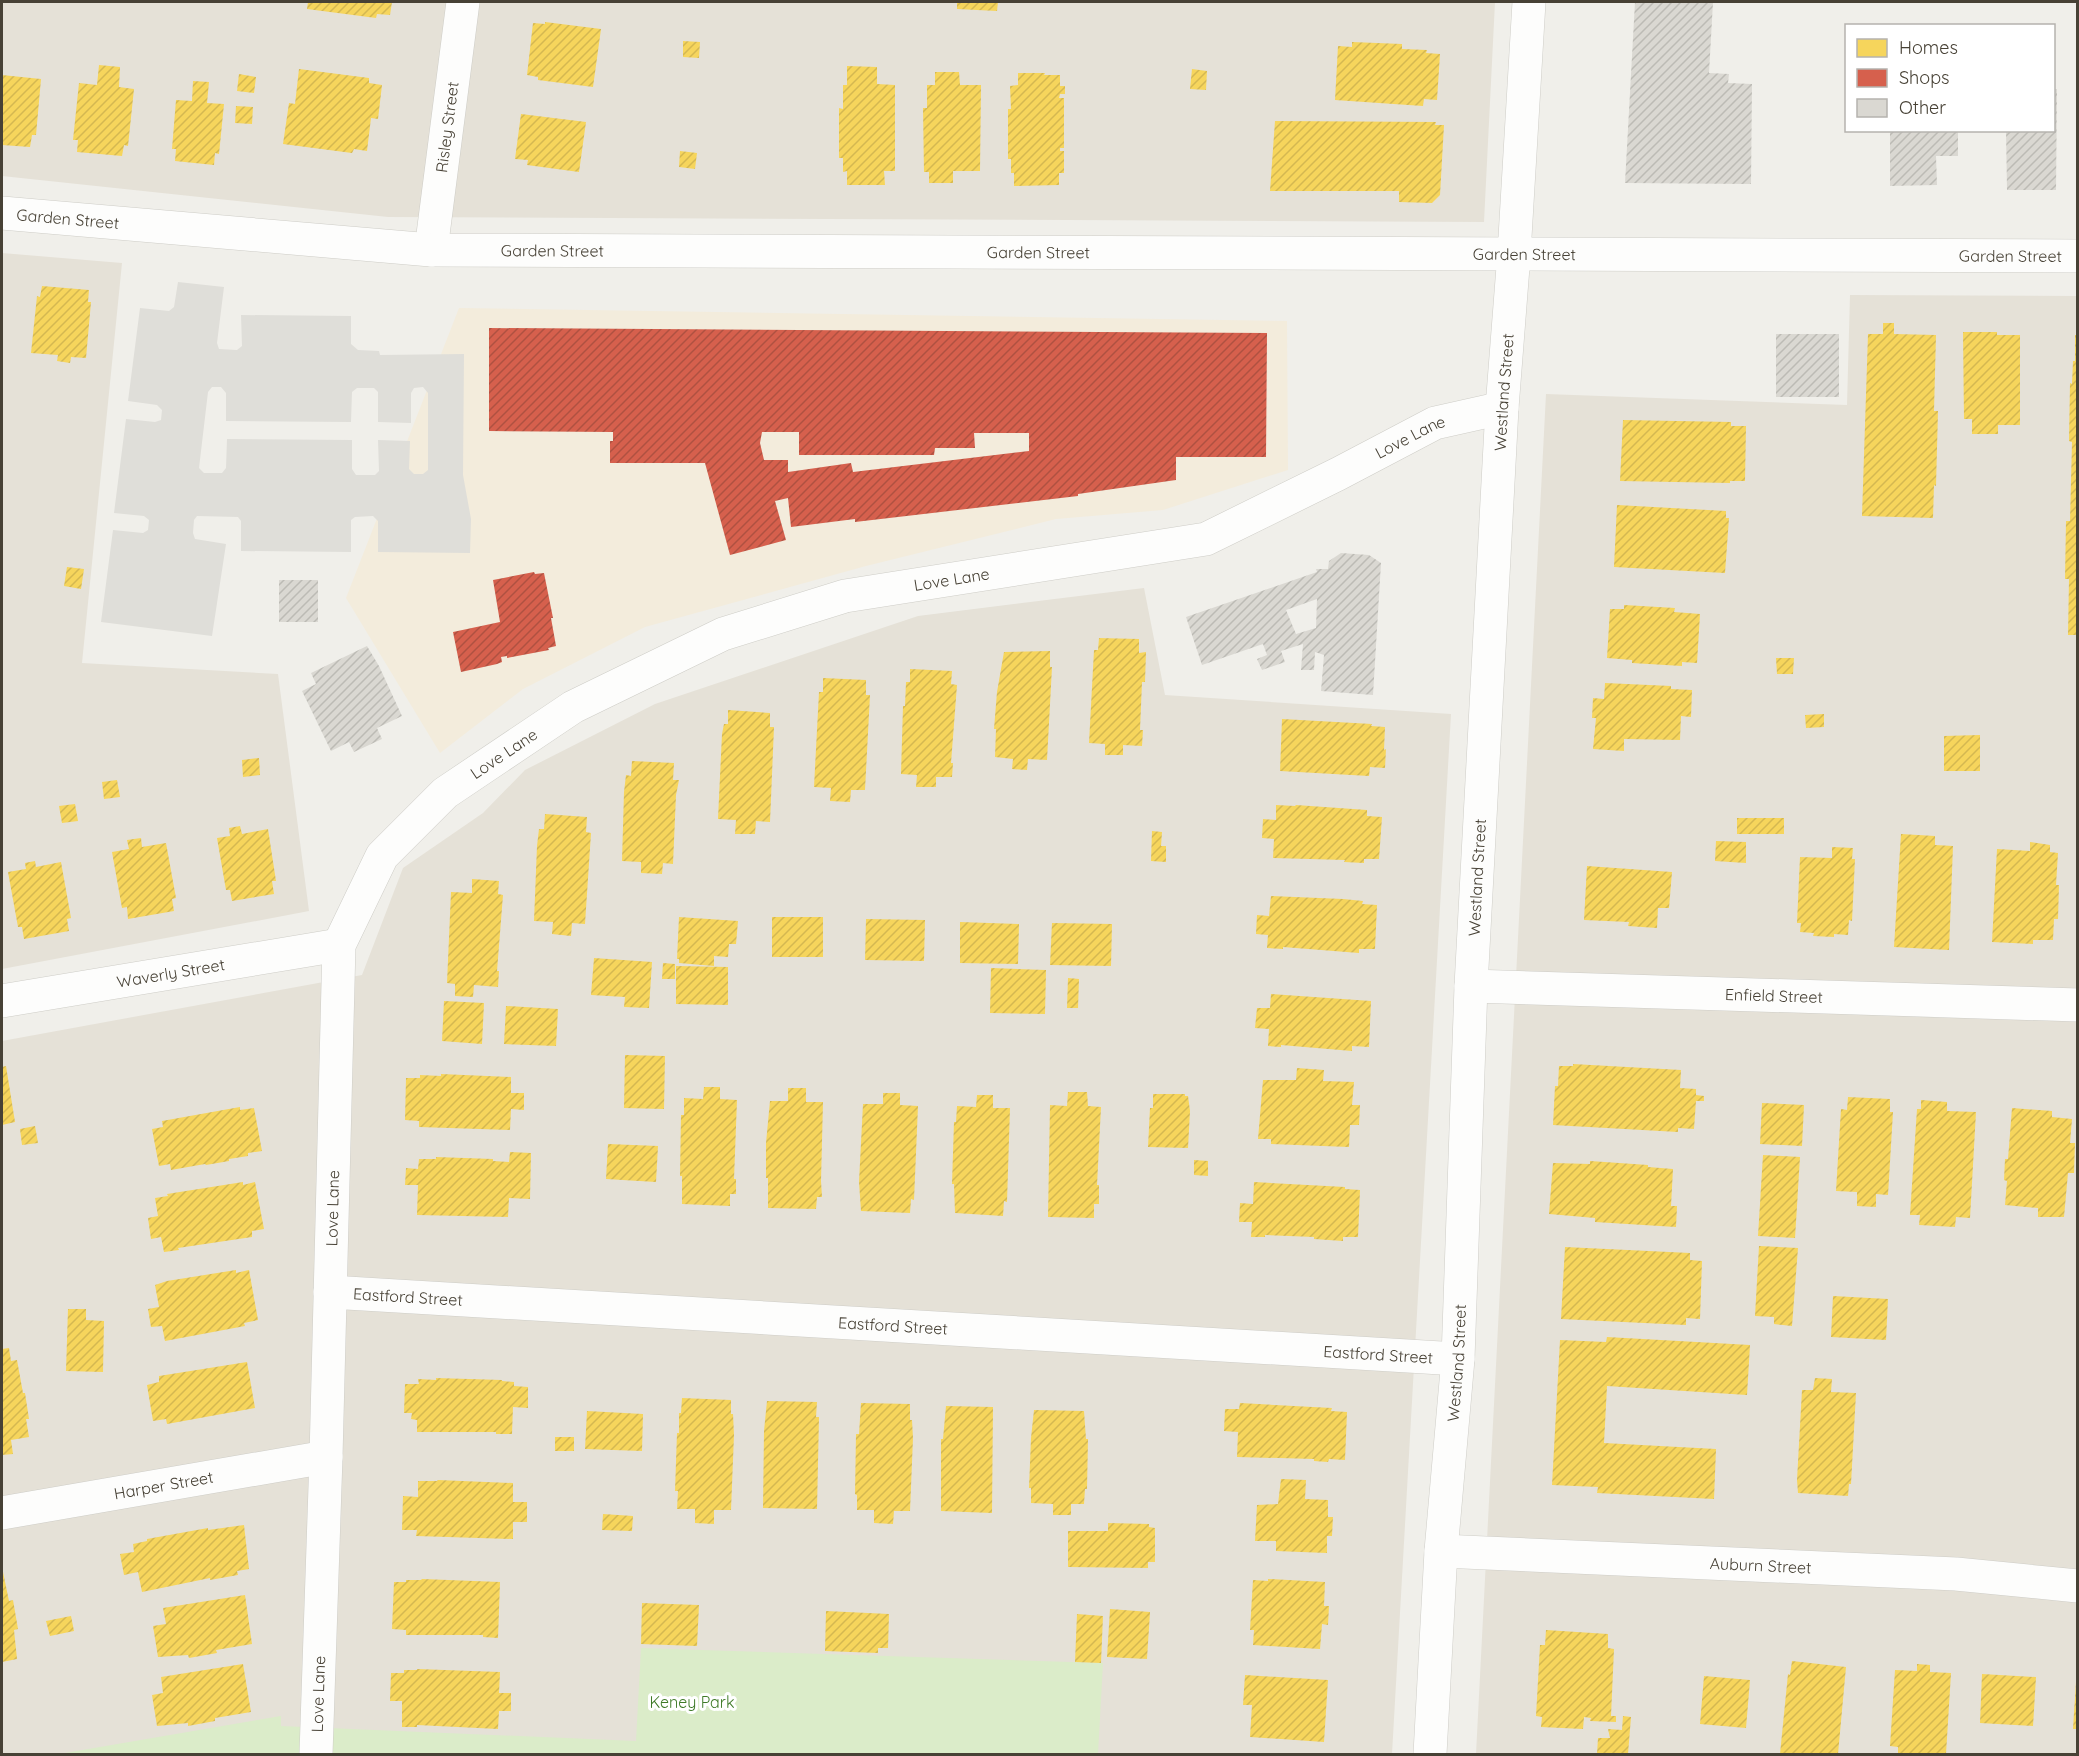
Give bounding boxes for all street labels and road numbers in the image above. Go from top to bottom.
street label: Risley Street [431,80,463,174]
street label: Garden Street [16,204,120,233]
street label: Garden Street [501,240,604,261]
street label: Garden Street [987,242,1090,262]
street label: Garden Street [1473,244,1576,264]
street label: Garden Street [1959,246,2062,266]
street label: Westland Street [1490,333,1518,451]
street label: Love Lane [1371,411,1447,463]
street label: Love Lane [912,563,991,595]
street label: Love Lane [466,724,541,783]
street label: Westland Street [1464,818,1490,937]
street label: Waverly Street [115,954,226,992]
street label: Enfield Street [1725,984,1823,1007]
street label: Love Lane [321,1170,343,1247]
street label: Eastford Street [352,1283,463,1310]
street label: Westland Street [1442,1304,1470,1423]
street label: Eastford Street [838,1312,948,1339]
street label: Eastford Street [1323,1341,1434,1367]
street label: Harper Street [112,1467,215,1503]
street label: Auburn Street [1709,1553,1812,1578]
street label: Love Lane [307,1656,329,1733]

